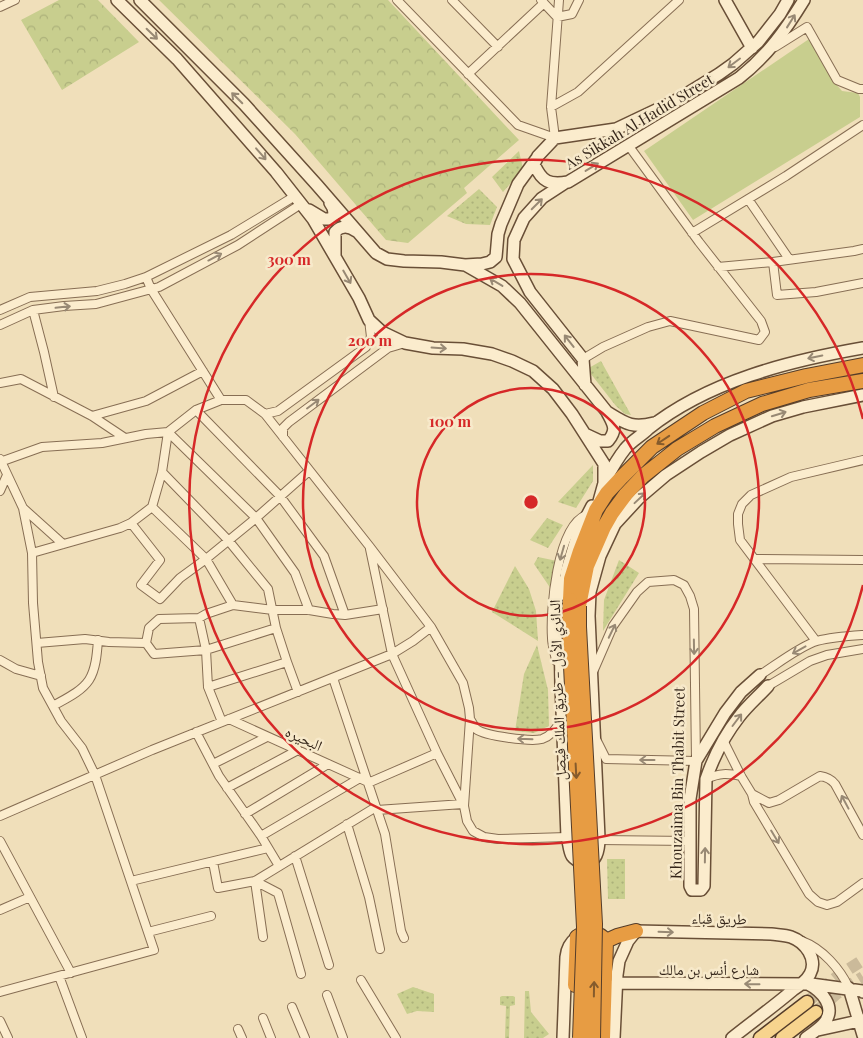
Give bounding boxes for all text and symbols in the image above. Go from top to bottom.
one-way arrow [787,14,797,28]
one-way arrow [146,28,158,40]
one-way arrow [727,58,741,68]
street label: As Sikkah Al Hadid Street [560,68,718,174]
one-way arrow [231,91,243,104]
one-way arrow [255,148,267,161]
one-way arrow [585,162,599,172]
one-way arrow [531,197,543,210]
text: 300 m [267,249,311,269]
one-way arrow [208,252,223,262]
one-way arrow [342,270,352,285]
one-way arrow [489,277,503,287]
one-way arrow [54,302,70,312]
text: 200 m [348,330,393,350]
one-way arrow [563,335,574,348]
one-way arrow [430,343,446,352]
one-way arrow [808,353,824,362]
one-way arrow [306,398,319,409]
one-way arrow [770,409,786,419]
text: 100 m [429,411,472,431]
one-way arrow [656,435,670,446]
one-way arrow [634,492,647,504]
centre of rings [522,493,540,511]
one-way arrow [557,545,566,561]
street label: الدائري الأول - طريق الملك فيصل [544,599,573,781]
one-way arrow [607,623,617,638]
one-way arrow [689,638,699,655]
one-way arrow [792,645,807,655]
street label: Khouzaima Bin Thabit Street [665,686,689,879]
one-way arrow [732,713,742,727]
street label: البحيره [282,721,326,755]
one-way arrow [518,734,534,744]
one-way arrow [639,755,656,765]
one-way arrow [571,763,581,779]
one-way arrow [840,794,850,809]
one-way arrow [770,829,780,843]
one-way arrow [700,847,709,863]
street label: طريق قباء [691,908,747,929]
one-way arrow [658,928,674,937]
street label: شارع أنس بن مالك [659,959,759,980]
one-way arrow [745,979,761,989]
one-way arrow [589,982,598,998]

